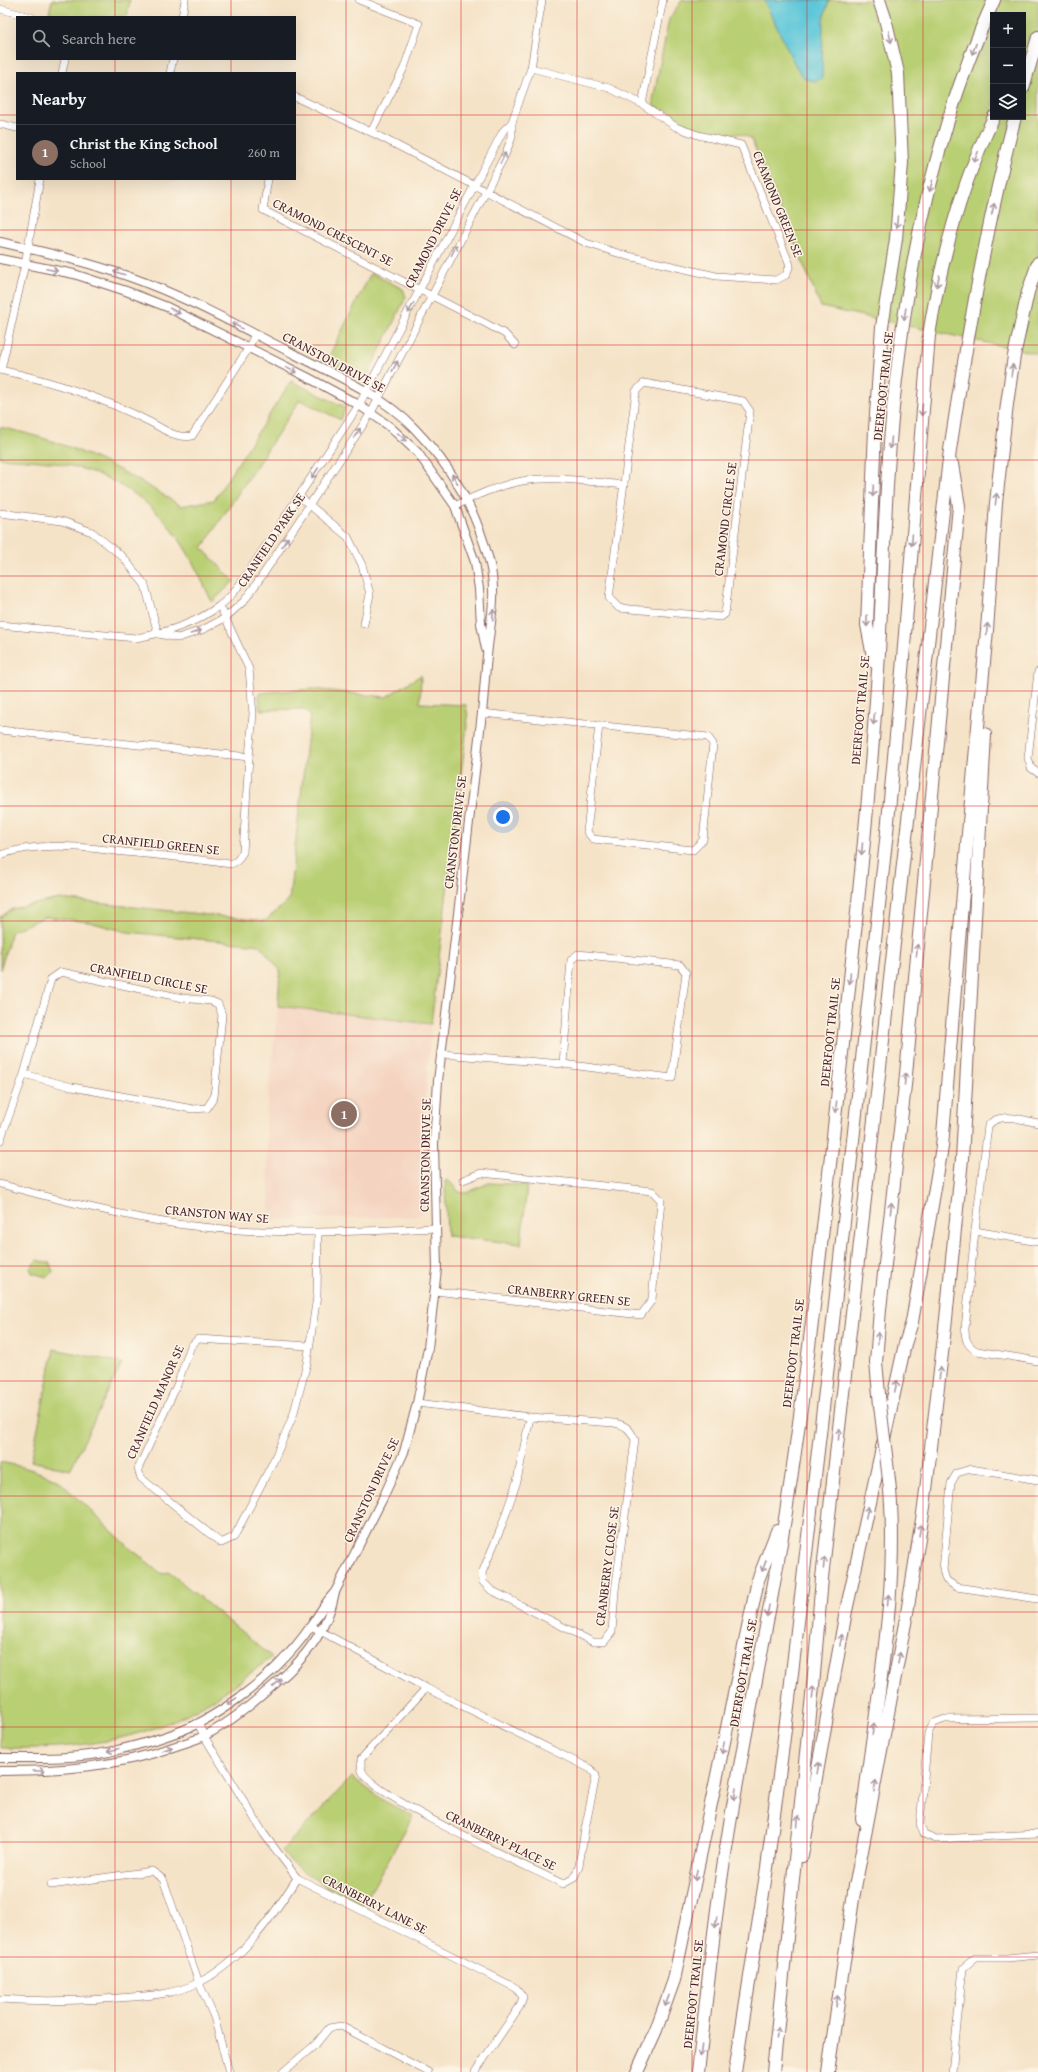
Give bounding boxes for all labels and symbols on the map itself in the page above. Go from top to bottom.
one-way arrow [886,31,894,44]
one-way arrow [969,43,977,55]
street label: CRAMOND GREEN SE [748,148,808,260]
one-way arrow [972,151,980,163]
one-way arrow [500,153,507,165]
one-way arrow [927,180,934,193]
street label: CRAMOND DRIVE SE [399,184,467,292]
street label: CRAMOND CRESCENT SE [269,193,397,271]
one-way arrow [990,203,998,216]
one-way arrow [894,215,901,228]
one-way arrow [451,244,458,256]
one-way arrow [45,266,58,274]
one-way arrow [112,269,125,276]
one-way arrow [934,275,941,288]
one-way arrow [406,301,414,313]
one-way arrow [901,307,909,320]
one-way arrow [169,308,181,315]
one-way arrow [232,322,244,329]
street label: CRANSTON DRIVE SE [279,327,389,397]
street label: DEERFOOT TRAIL SE [868,330,898,441]
one-way arrow [392,360,400,372]
one-way arrow [1008,364,1016,377]
one-way arrow [284,367,296,374]
one-way arrow [918,403,926,416]
one-way arrow [353,428,361,439]
one-way arrow [396,432,407,441]
one-way arrow [887,436,895,449]
street label: CRAMOND CIRCLE SE [709,461,741,577]
one-way arrow [311,467,319,478]
one-way arrow [450,473,458,485]
one-way arrow [869,484,876,497]
street label: CRANFIELD PARK SE [232,489,310,591]
one-way arrow [993,493,1000,506]
one-way arrow [908,533,915,546]
one-way arrow [281,537,289,548]
one-way arrow [489,609,496,622]
one-way arrow [863,614,871,627]
one-way arrow [984,623,991,636]
one-way arrow [190,627,202,635]
street label: DEERFOOT TRAIL SE [846,654,874,765]
one-way arrow [870,712,878,725]
street label: CRANSTON DRIVE SE [439,774,471,890]
your location [493,807,513,827]
street label: CRANFIELD GREEN SE [102,828,221,860]
one-way arrow [858,842,866,855]
one-way arrow [914,944,921,957]
street label: CRANFIELD CIRCLE SE [89,957,210,999]
one-way arrow [846,971,853,984]
street label: DEERFOOT TRAIL SE [815,976,845,1087]
one-way arrow [902,1073,909,1086]
street label: CRANSTON DRIVE SE [415,1097,436,1212]
pin: 1 [331,1099,357,1129]
one-way arrow [832,1100,840,1113]
street label: CRANSTON WAY SE [164,1200,270,1228]
one-way arrow [887,1202,895,1215]
street label: CRANBERRY GREEN SE [507,1279,632,1311]
street label: DEERFOOT TRAIL SE [777,1297,809,1409]
one-way arrow [875,1332,882,1345]
street label: CRANFIELD MANOR SE [121,1341,189,1462]
one-way arrow [936,1367,943,1380]
one-way arrow [893,1379,901,1392]
one-way arrow [835,1428,843,1441]
street label: CRANSTON DRIVE SE [338,1434,404,1546]
street label: CRANBERRY CLOSE SE [590,1505,624,1627]
one-way arrow [864,1506,872,1519]
one-way arrow [916,1524,924,1537]
one-way arrow [820,1557,828,1570]
one-way arrow [759,1560,767,1572]
one-way arrow [885,1594,892,1607]
one-way arrow [764,1604,772,1617]
street label: DEERFOOT TRAIL SE [724,1617,762,1729]
one-way arrow [837,1633,845,1646]
one-way arrow [895,1652,903,1665]
one-way arrow [271,1678,282,1687]
one-way arrow [809,1686,816,1699]
one-way arrow [227,1697,238,1705]
one-way arrow [870,1723,877,1736]
one-way arrow [719,1741,727,1754]
one-way arrow [160,1745,172,1753]
one-way arrow [107,1747,120,1755]
one-way arrow [814,1761,822,1774]
one-way arrow [32,1767,45,1775]
one-way arrow [872,1780,880,1793]
one-way arrow [731,1787,739,1800]
street label: CRANBERRY PLACE SE [442,1805,560,1875]
one-way arrow [795,1815,802,1828]
one-way arrow [692,1868,700,1881]
street label: CRANBERRY LANE SE [319,1869,431,1939]
one-way arrow [712,1915,720,1928]
street label: DEERFOOT TRAIL SE [678,1938,708,2049]
one-way arrow [662,1995,670,2007]
one-way arrow [833,1995,841,2008]
one-way arrow [773,2027,781,2040]
one-way arrow [697,2045,704,2058]

